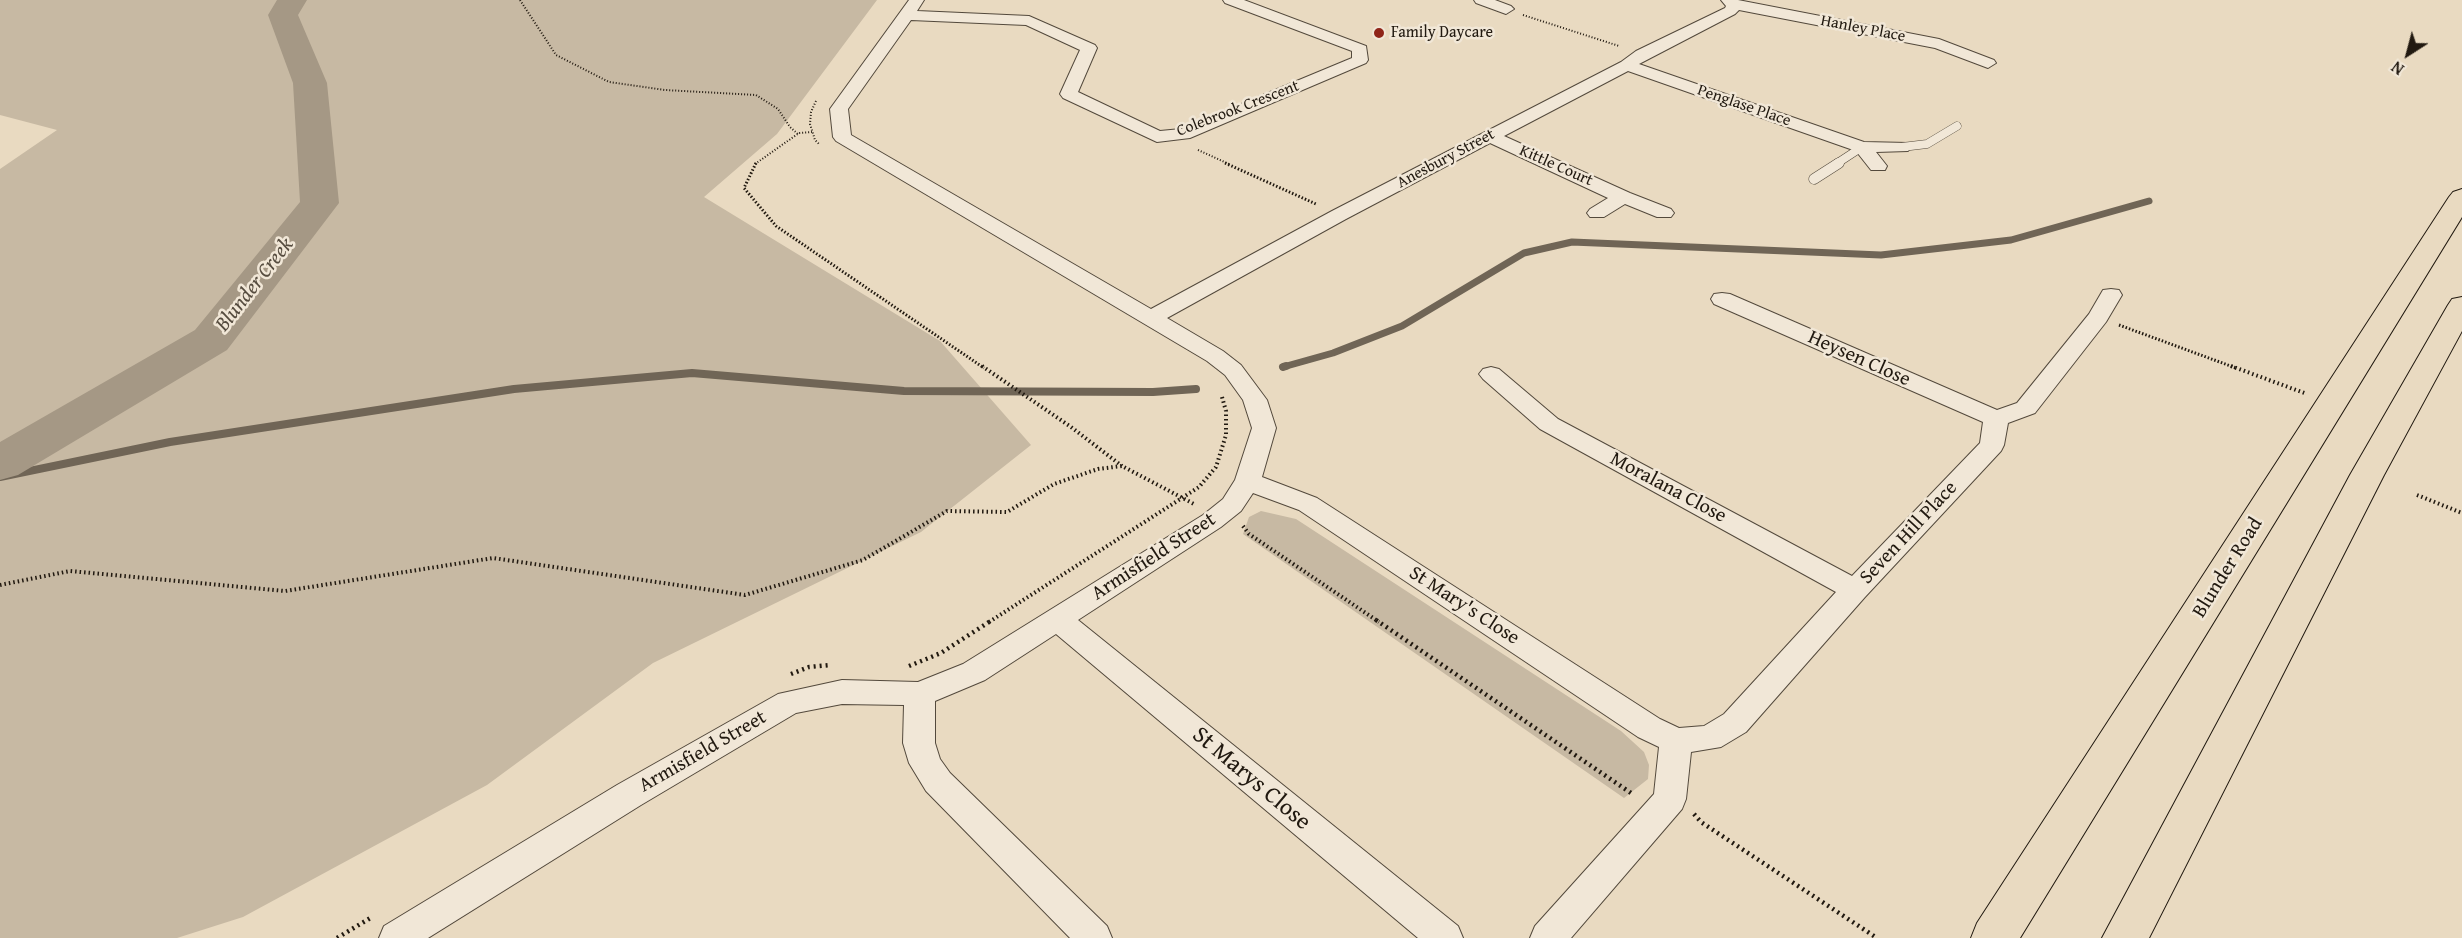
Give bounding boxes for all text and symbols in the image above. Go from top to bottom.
street label: Hanley Place [1819,11,1907,47]
place label: Family Daycare [1391,23,1493,43]
north arrow [2378,24,2438,84]
marker: Family Daycare [1372,26,1386,40]
text: N [2386,56,2409,81]
street label: Colebrook Crescent [1174,77,1302,141]
street label: Penglase Place [1695,81,1793,131]
street label: Anesbury Street [1394,125,1498,193]
street label: Kittle Court [1516,141,1596,191]
water label: Blunder Creek [211,233,299,337]
street label: Heysen Close [1804,326,1914,392]
street label: Moralana Close [1606,447,1730,529]
street label: Seven Hill Place [1855,476,1963,590]
street label: Armisfield Street [1088,508,1220,606]
street label: Blunder Road [2188,513,2268,623]
street label: St Mary's Close [1404,561,1524,651]
street label: Armisfield Street [635,706,771,798]
street label: St Marys Close [1186,721,1316,837]

